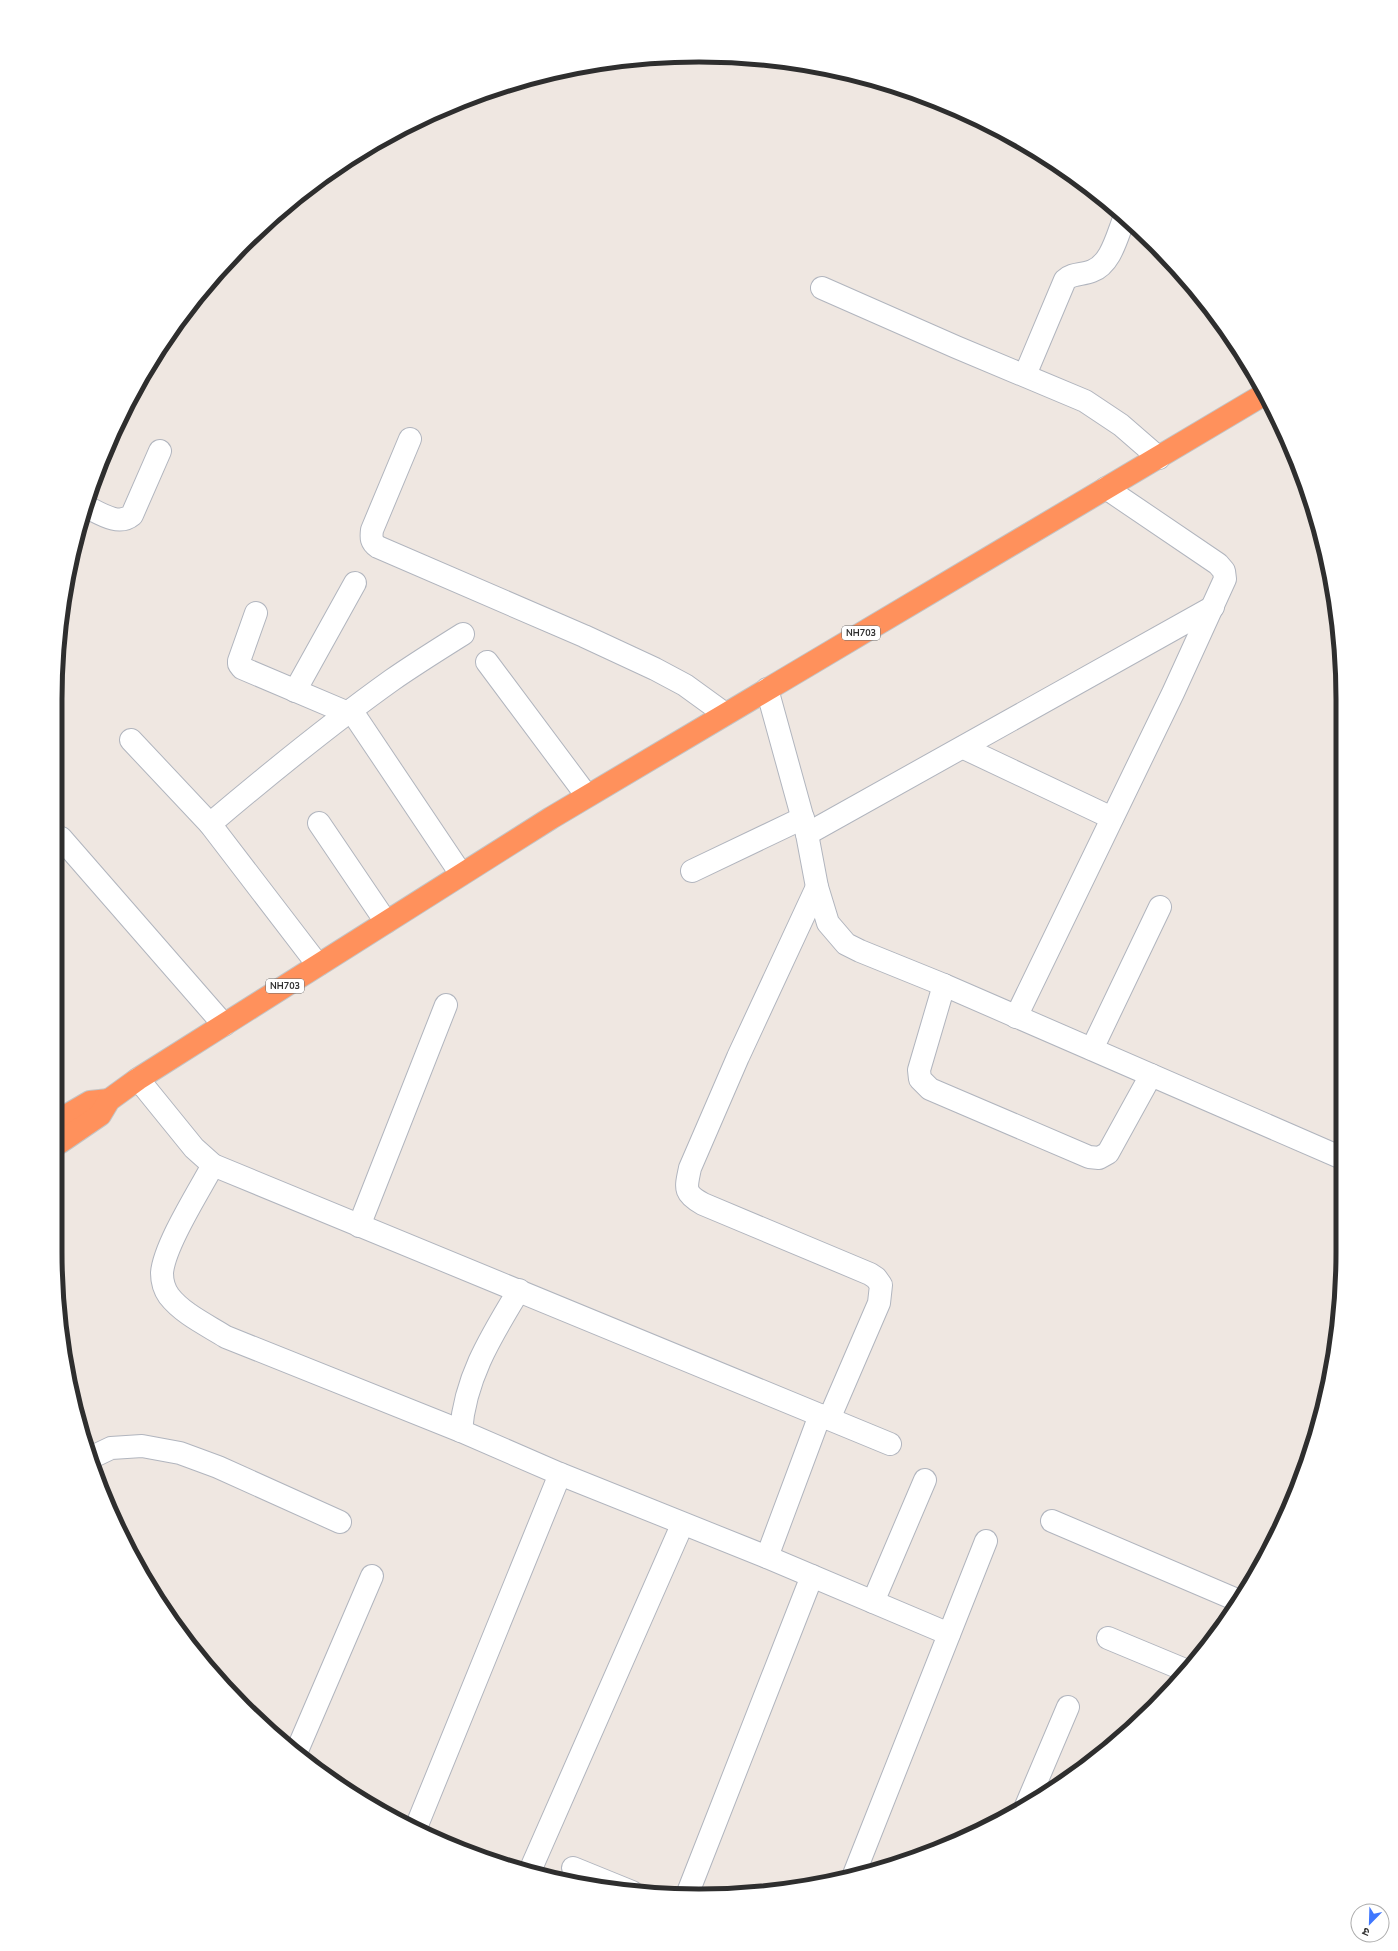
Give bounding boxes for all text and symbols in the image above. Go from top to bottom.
road number: NH703 [842,626,880,640]
road number: NH703 [266,979,304,993]
north arrow [1350,1903,1390,1943]
text: उ [1360,1923,1372,1940]

